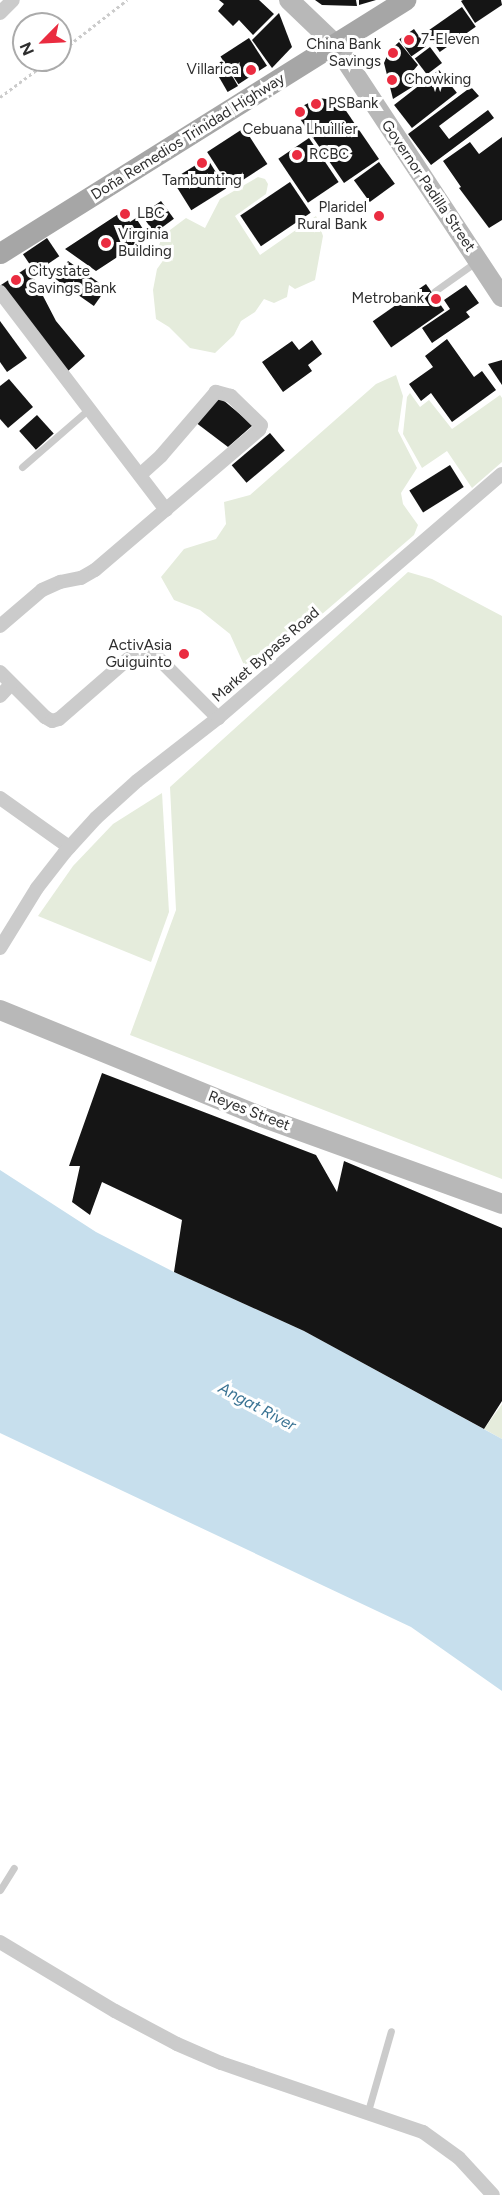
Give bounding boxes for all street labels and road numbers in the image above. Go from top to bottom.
street label: Doña Remedios Trinidad Highway [88,70,288,204]
street label: Governor Padilla Street [377,117,479,255]
street label: Market Bypass Road [209,604,323,706]
street label: Reyes Street [206,1087,292,1135]

